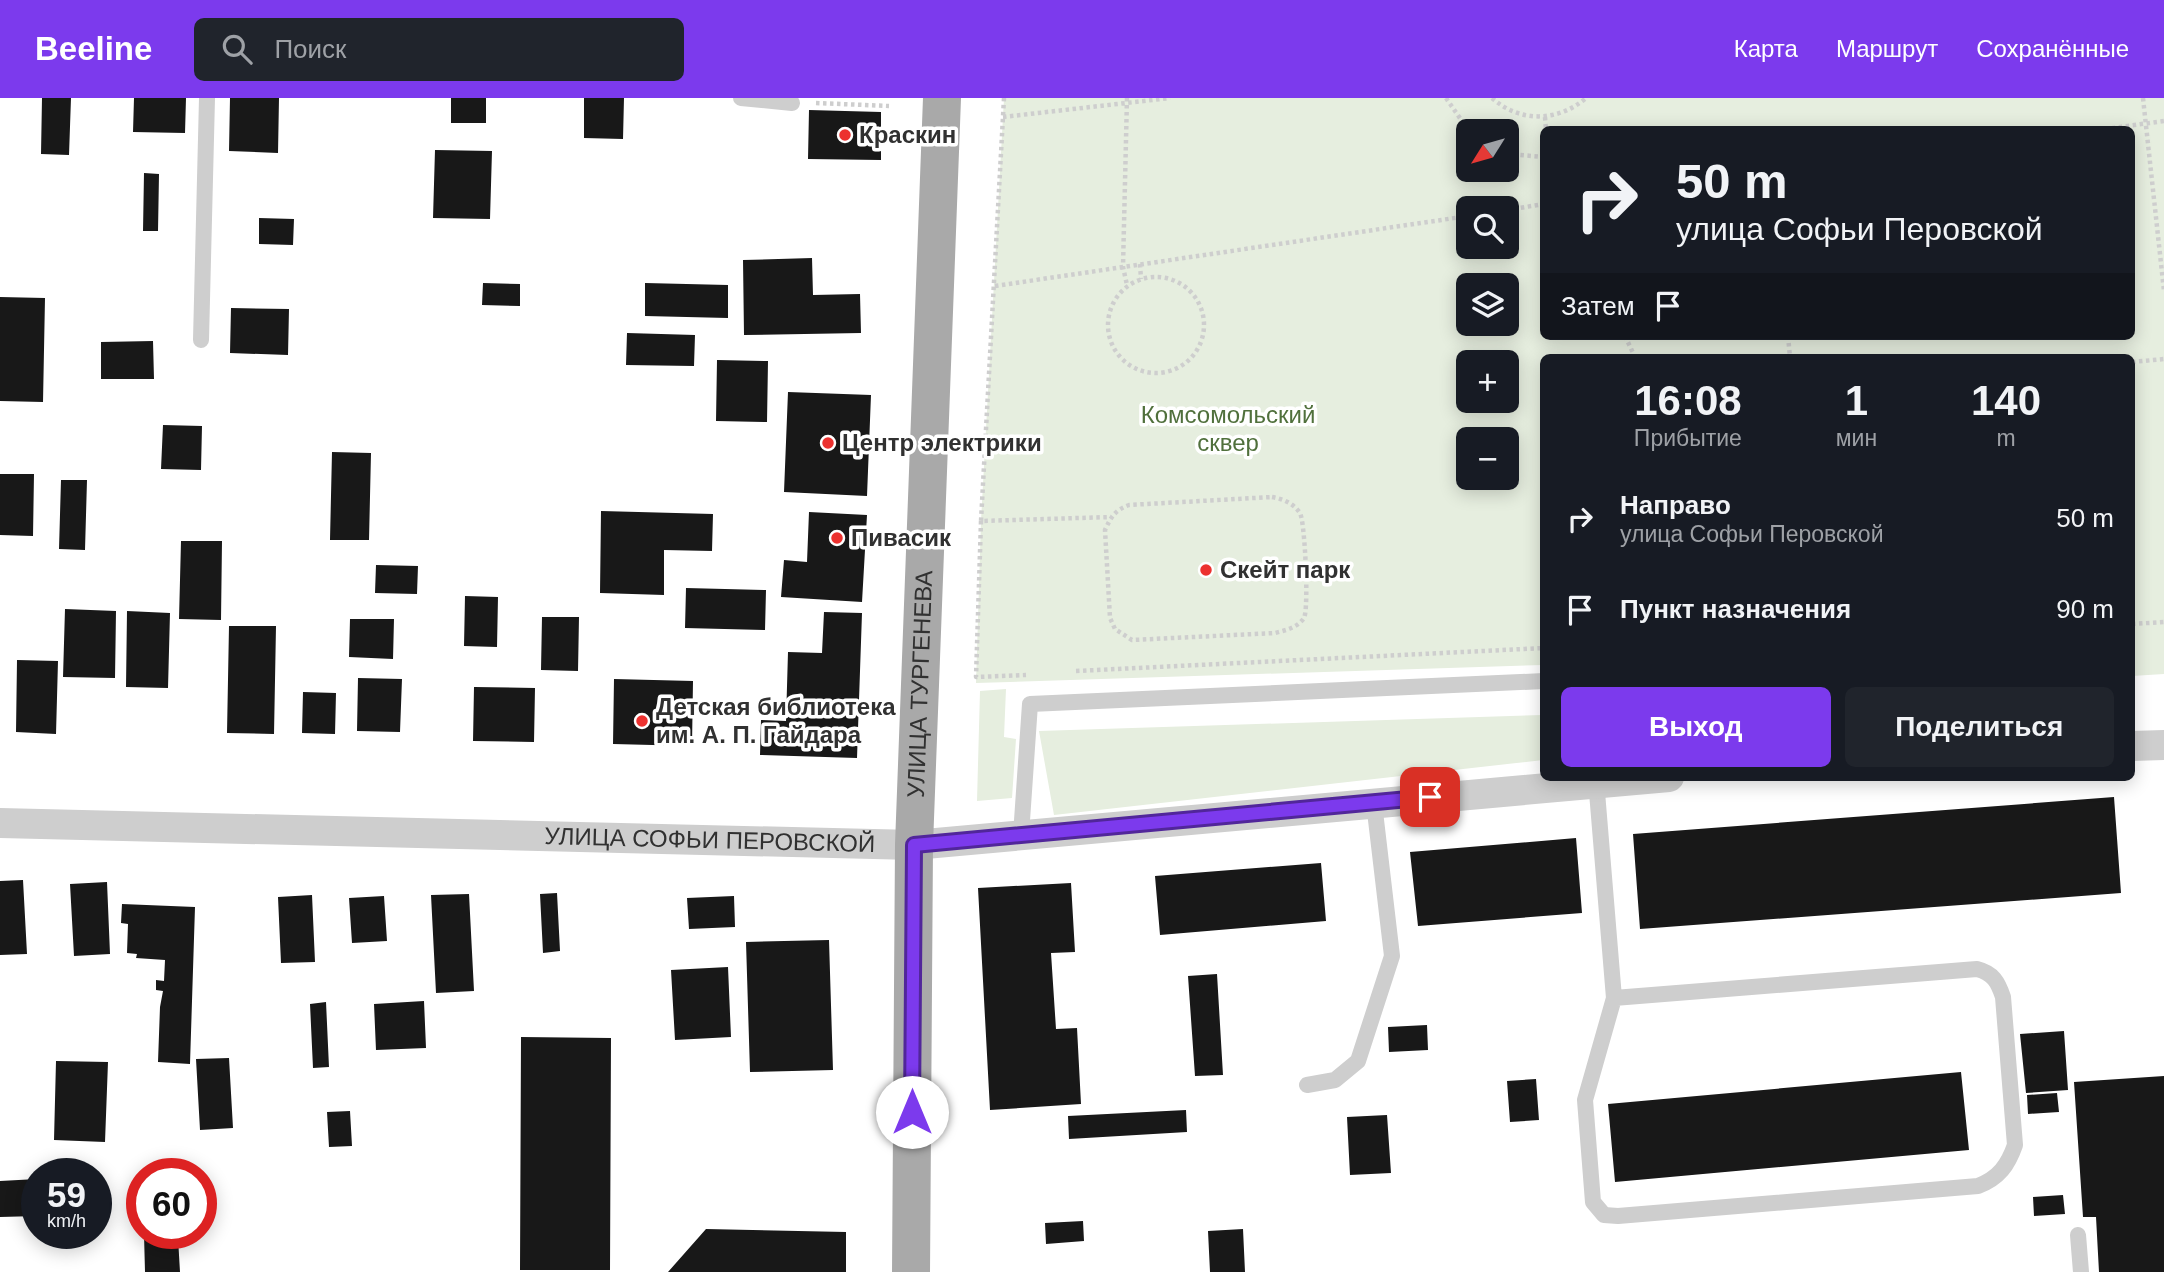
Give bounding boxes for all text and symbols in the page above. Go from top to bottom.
search box [194,18,684,81]
text: Beeline [35,30,152,67]
icon: search [218,30,256,68]
text: Поиск [274,34,346,64]
text: Карта [1734,35,1798,62]
text: Маршрут [1836,35,1938,62]
text: Сохранённые [1976,35,2129,62]
north arrow [1456,119,1519,182]
map controls [1456,119,1519,490]
place label: Краскин [859,121,956,148]
marker: Краскин [837,127,853,143]
icon: right [1561,154,1652,245]
text: 50 m [1676,154,1788,208]
button: search [1456,196,1519,259]
text: улица Софьи Перовской [1676,211,2043,247]
button: layers [1456,273,1519,336]
icon: arrive [1649,287,1687,325]
text: Затем [1561,291,1635,321]
button: + [1456,350,1519,413]
text: 16:08 [1634,377,1742,424]
text: 1 [1845,377,1868,424]
text: 140 [1971,377,2041,424]
park label: Комсомольский сквер [1141,401,1315,456]
text: Прибытие [1634,425,1742,451]
text: мин [1836,425,1877,451]
text: m [1996,425,2016,451]
button: − [1456,427,1519,490]
place label: Центр электрики [842,429,1042,456]
marker: Центр электрики [820,435,836,451]
text: Направо [1620,490,1731,520]
icon: right [1561,500,1599,538]
text: 50 m [2056,503,2114,533]
text: улица Софьи Перовской [1620,521,1884,547]
place label: Пивасик [851,524,952,551]
marker: Пивасик [829,530,845,546]
place label: Скейт парк [1220,556,1351,583]
marker: Скейт парк [1198,562,1214,578]
street label: УЛИЦА ТУРГЕНЕВА [902,570,937,798]
icon: arrive [1561,591,1599,629]
text: Пункт назначения [1620,594,1851,624]
text: 90 m [2056,594,2114,624]
button: Выход [1561,687,1831,767]
button: Поделиться [1845,687,2114,767]
place label: Детская библиотека им. А. П. Гайдара [656,693,896,748]
marker: Детская библиотека им. А. П. Гайдара [634,713,650,729]
pin [1400,767,1460,827]
icon: arrive [1411,778,1449,816]
street label: УЛИЦА СОФЬИ ПЕРОВСКОЙ [544,822,876,857]
position arrow [875,1075,949,1149]
speed limit sign: 60 [126,1158,217,1249]
text: 59 [47,1175,86,1214]
text: km/h [47,1211,86,1231]

